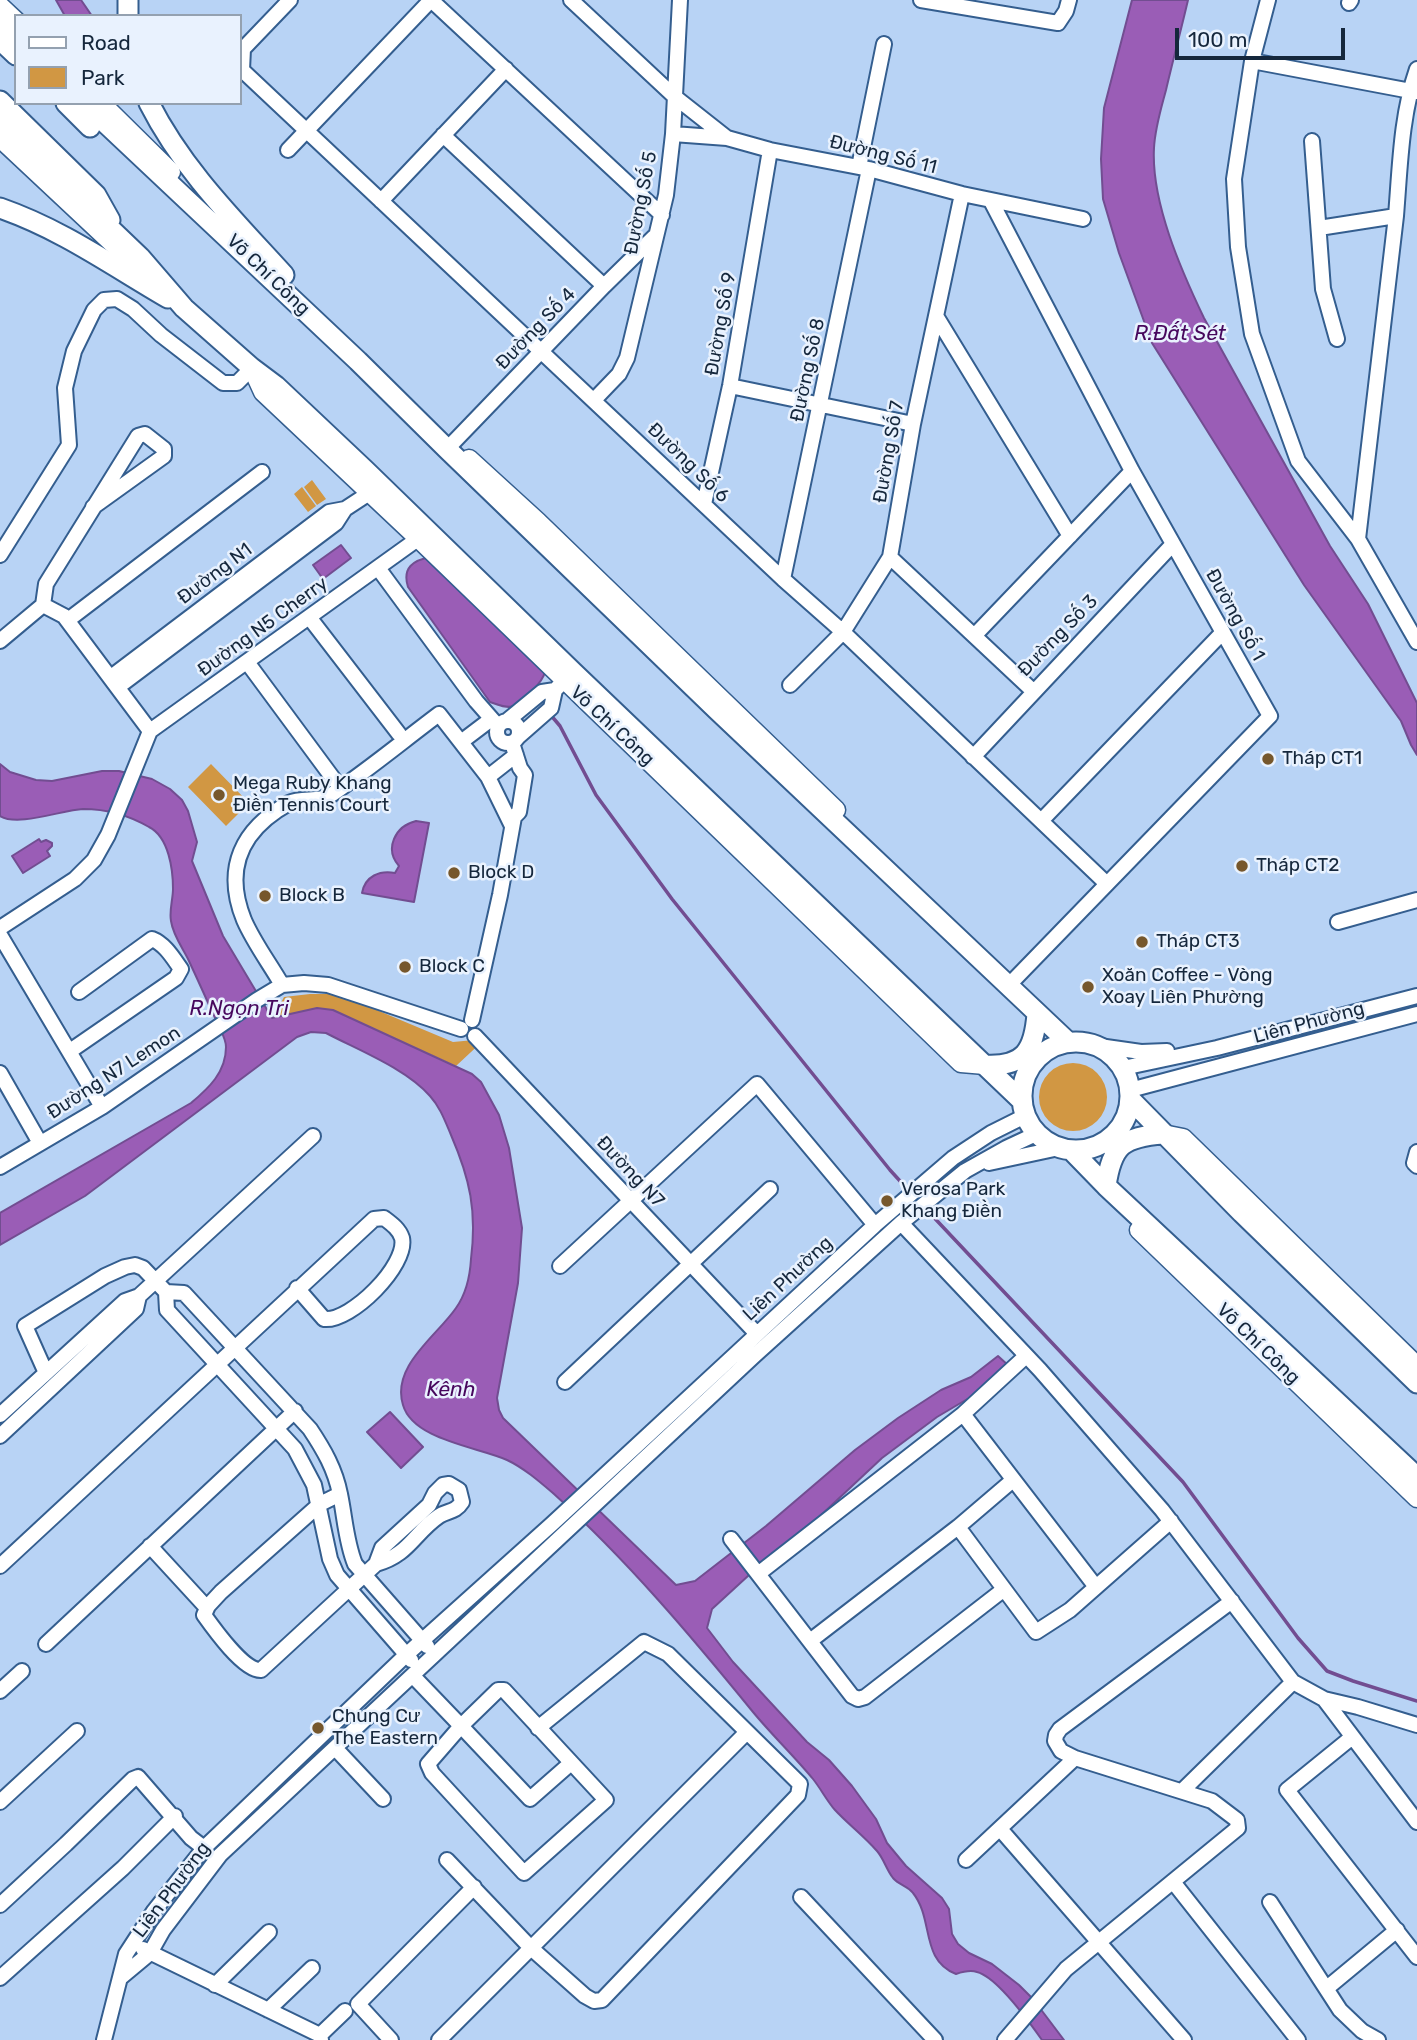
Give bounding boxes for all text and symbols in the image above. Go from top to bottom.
legend [14,14,242,105]
scale bar [1179,14,1349,58]
text: 100 m [1188,27,1247,52]
text: Road [81,30,131,55]
text: Park [81,65,125,90]
street label: Đường Số 11 [827,131,939,179]
street label: Đường Số 5 [620,149,662,257]
street label: Võ Chí Công [222,230,314,320]
street label: Đường Số 9 [701,271,741,377]
street label: Đường Số 4 [491,283,581,375]
street label: Đường Số 8 [786,316,830,424]
water label: R.Đất Sét [1134,321,1226,347]
street label: Đường Số 7 [869,399,909,505]
street label: Đường Số 6 [642,418,734,508]
street label: Đường N1 [173,539,257,609]
street label: Đường Số 1 [1200,565,1270,665]
street label: Đường N5 Cherry [194,572,332,682]
street label: Đường Số 3 [1013,590,1103,682]
street label: Võ Chí Công [565,681,659,771]
place label: Tháp CT1 [1282,748,1362,770]
marker: Tháp CT1 [1260,751,1276,767]
place label: Mega Ruby Khang Điền Tennis Court [233,773,392,817]
marker: Mega Ruby Khang Điền Tennis Court [211,787,227,803]
place label: Tháp CT2 [1256,855,1339,877]
marker: Tháp CT2 [1234,858,1250,874]
place label: Block D [468,862,534,884]
marker: Block D [446,865,462,881]
place label: Block B [279,885,345,907]
marker: Block B [257,888,273,904]
place label: Tháp CT3 [1156,931,1240,953]
marker: Tháp CT3 [1134,934,1150,950]
place label: Block C [419,956,485,978]
marker: Block C [397,959,413,975]
place label: Xoăn Coffee - Vòng Xoay Liên Phường [1102,965,1273,1009]
marker: Xoăn Coffee - Vòng Xoay Liên Phường [1080,979,1096,995]
water label: R.Ngọn Tri [189,996,289,1022]
street label: Liên Phường [1251,997,1367,1049]
street label: Đường N7 Lemon [43,1022,185,1124]
street label: Đường N7 [591,1132,669,1212]
place label: Verosa Park Khang Điền [901,1179,1005,1223]
marker: Verosa Park Khang Điền [879,1193,895,1209]
street label: Liên Phường [739,1232,837,1326]
street label: Võ Chí Công [1212,1299,1304,1389]
water label: Kênh [427,1377,475,1403]
place label: Chung Cư The Eastern [332,1706,438,1750]
marker: Chung Cư The Eastern [310,1720,326,1736]
street label: Liên Phường [129,1838,215,1942]

